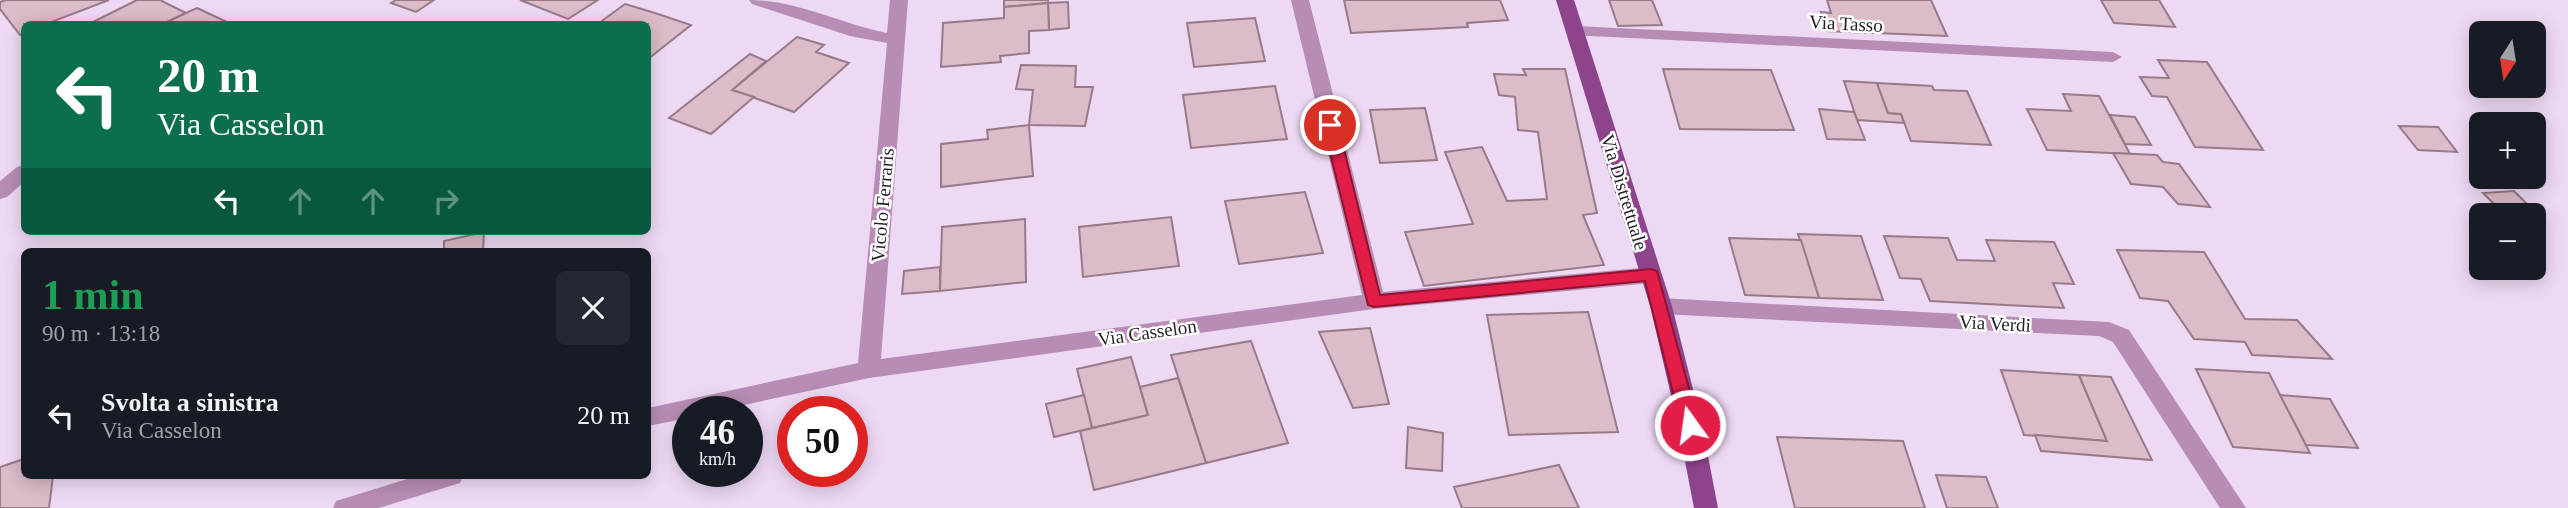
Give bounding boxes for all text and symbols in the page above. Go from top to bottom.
street label: Via Tasso [1809,11,1883,36]
north arrow [2469,21,2546,98]
map controls [2469,21,2546,280]
text: 20 m [157,48,259,103]
icon: left [42,49,133,140]
pin [1300,95,1360,155]
text: Via Casselon [157,106,325,142]
icon: arrive [1311,106,1349,144]
button: + [2469,112,2546,189]
street label: Via Distrettuale [1597,132,1652,252]
street label: Vicolo Ferraris [867,147,898,263]
icon: left [208,182,246,220]
icon: ahead [281,182,319,220]
icon: ahead [354,182,392,220]
icon: right [427,182,465,220]
button: − [2469,203,2546,280]
button: close [556,271,630,345]
text: 1 min [42,272,144,318]
street label: Via Verdi [1959,311,2031,336]
street label: Via Casselon [1096,315,1198,350]
text: 90 m · 13:18 [42,321,160,346]
text: Svolta a sinistra [101,388,279,417]
position arrow [1653,388,1727,462]
speed limit sign: 50 [777,396,868,487]
icon: left [42,397,80,435]
text: 20 m [577,401,630,430]
text: 46 [700,413,735,452]
text: Via Casselon [101,418,222,443]
text: km/h [699,449,736,469]

